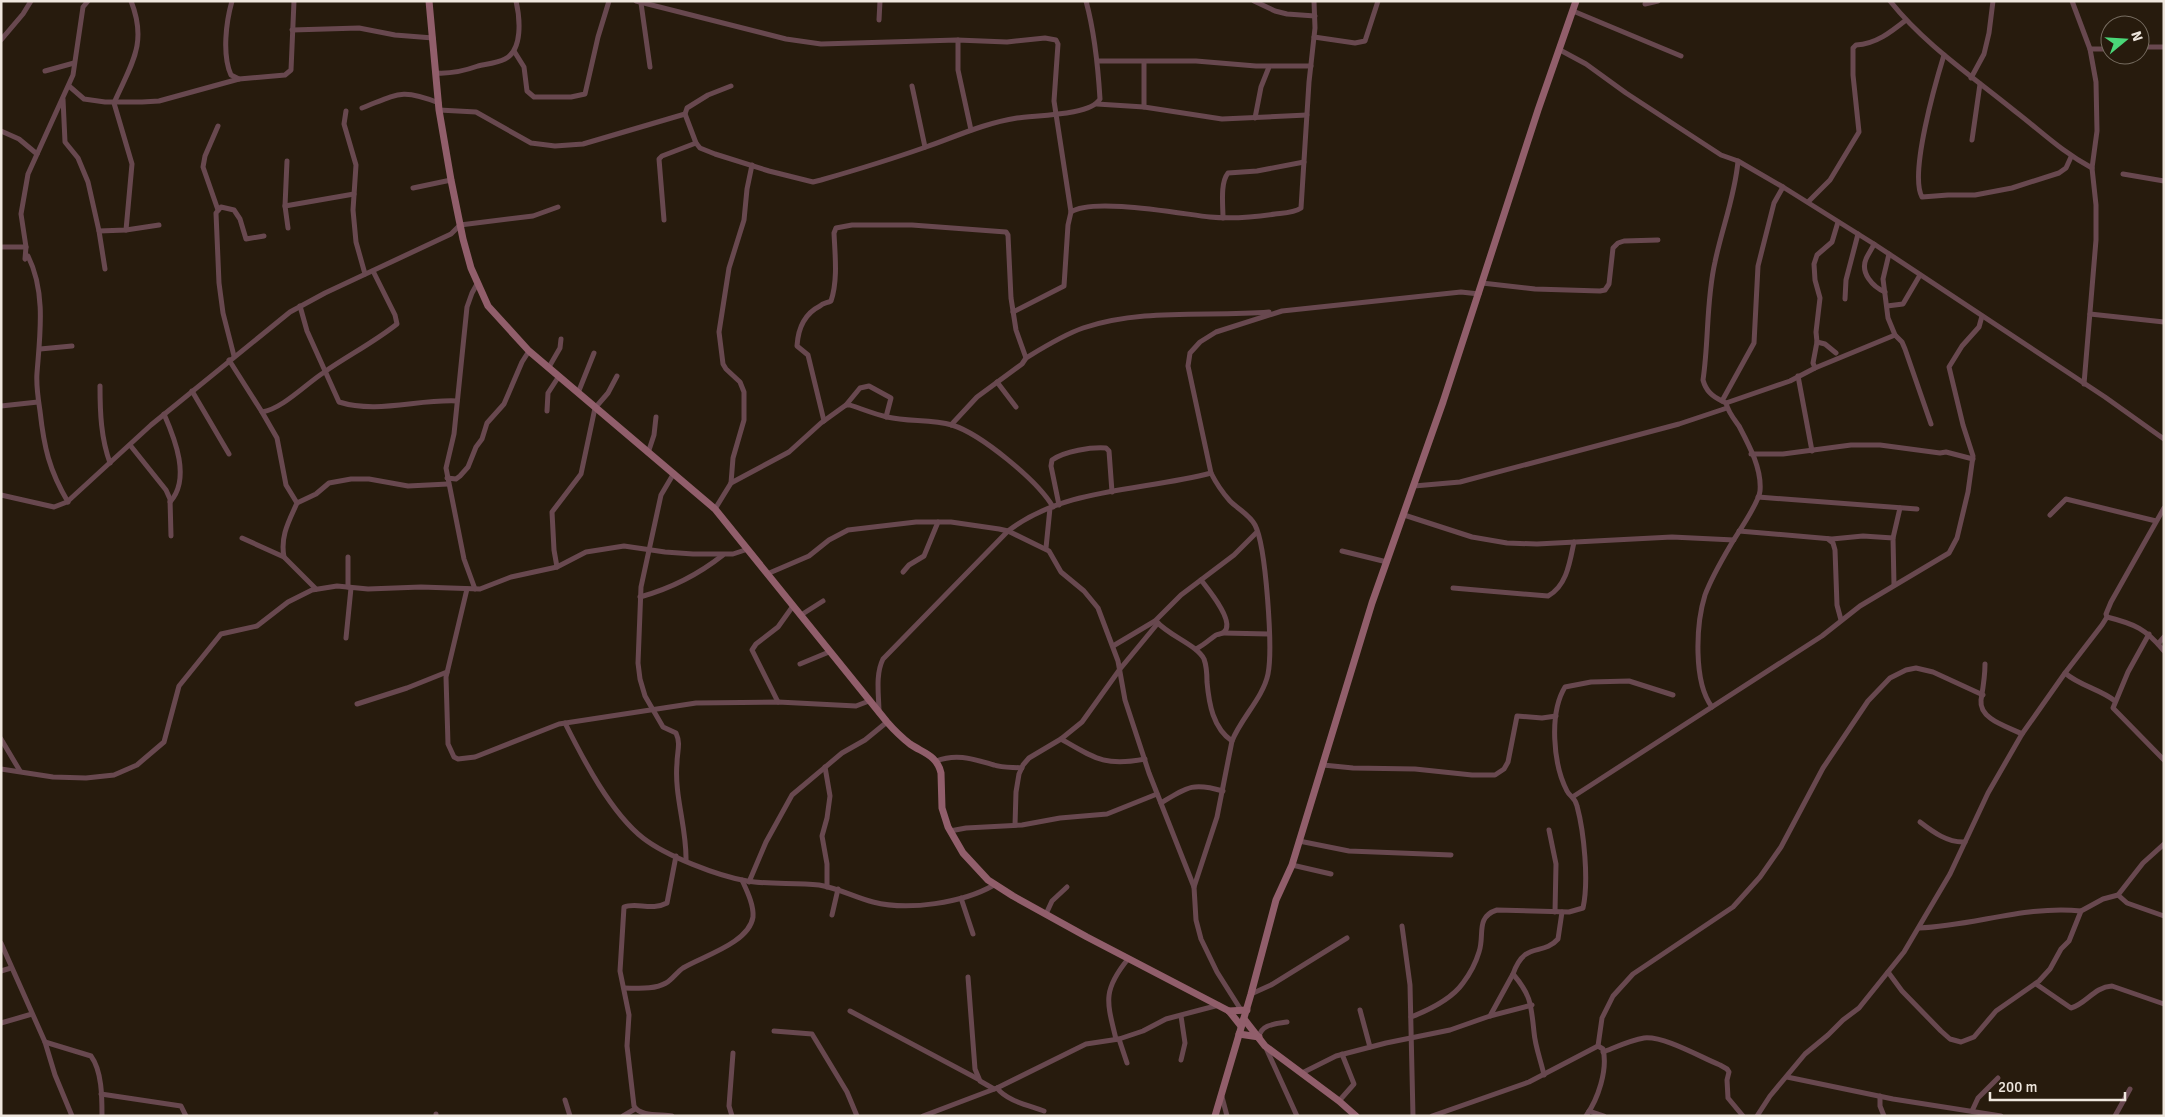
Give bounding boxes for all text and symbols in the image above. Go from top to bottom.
north arrow [2100,15,2150,65]
text: N [2127,29,2146,43]
scale bar [1990,1070,2125,1102]
text: 200 m [1998,1078,2038,1096]

